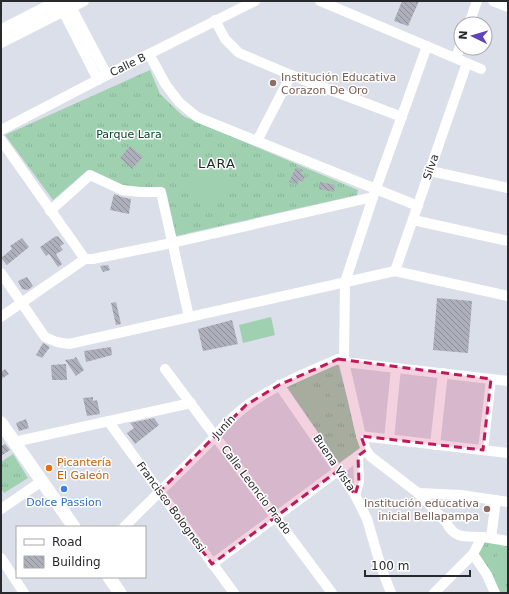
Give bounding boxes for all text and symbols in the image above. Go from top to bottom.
north arrow [453,16,493,56]
text: N [457,30,470,40]
street label: Calle B [108,51,148,79]
place label: Institución Educativa Corazon De Oro [281,71,396,97]
marker: Institución Educativa Corazon De Oro [268,78,278,88]
park label: Parque Lara [96,128,162,141]
street label: Silva [421,152,441,182]
district label: LARA [198,156,236,171]
street label: Junín [209,413,238,442]
street label: Buena Vista [310,432,358,494]
street label: Calle Leoncio Prado [218,443,294,537]
place label: Picantería El Galeón [57,456,112,482]
street label: Francisco Bolognesi [134,459,208,555]
marker: Picantería El Galeón [44,463,54,473]
marker: Dolce Passion [59,484,69,494]
place label: Dolce Passion [26,496,102,509]
place label: Institución educativa inicial Bellapampa [364,497,479,523]
marker: Institución educativa inicial Bellapampa [482,504,492,514]
legend [16,526,146,578]
text: Road [52,535,82,549]
scale bar [365,552,470,578]
text: Building [52,555,101,569]
text: 100 m [371,559,409,573]

